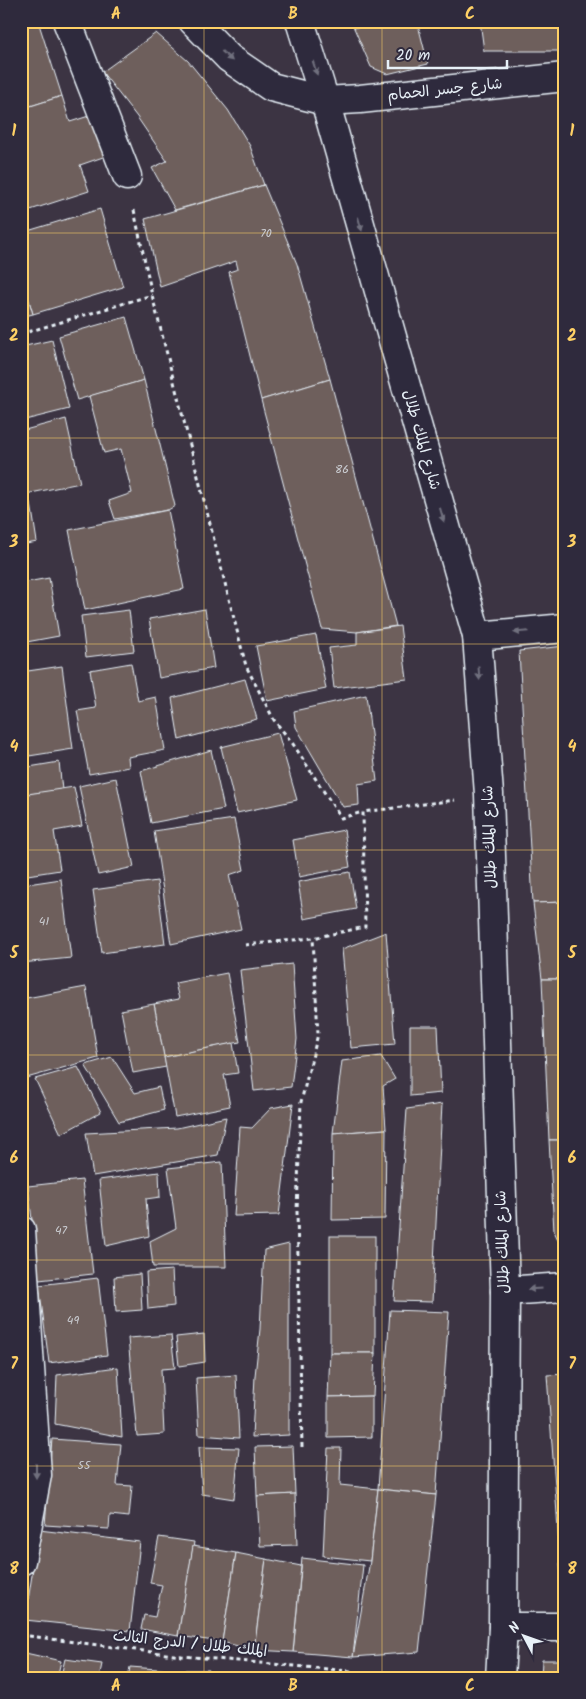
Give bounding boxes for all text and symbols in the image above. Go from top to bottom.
text: A [111,2,121,27]
text: B [288,2,298,27]
text: C [465,2,475,27]
scale bar [388,38,507,70]
text: 20 m [396,44,430,68]
one-way arrow [221,50,234,61]
one-way arrow [312,60,319,75]
street label: شارع جسر الحمام [386,72,504,108]
text: 1 [12,119,17,144]
text: 1 [570,119,575,144]
one-way arrow [357,216,365,231]
house number: 70 [260,224,272,243]
text: 2 [9,324,19,349]
text: 2 [567,324,577,349]
street label: شارع الملك طلال [395,387,447,493]
house number: 86 [335,460,349,479]
one-way arrow [439,507,447,522]
text: 3 [9,530,19,555]
text: 3 [567,530,577,555]
one-way arrow [512,628,528,636]
one-way arrow [476,665,484,681]
text: 4 [10,735,19,760]
text: 4 [568,735,577,760]
street label: شارع الملك طلال [476,785,504,889]
house number: 41 [39,912,49,931]
text: 5 [9,941,20,966]
text: 5 [567,941,578,966]
text: 6 [10,1146,19,1171]
text: 6 [568,1146,577,1171]
street label: شارع الملك طلال [489,1190,517,1294]
house number: 47 [55,1221,68,1240]
one-way arrow [527,1286,543,1294]
house number: 49 [67,1311,79,1330]
text: 7 [10,1352,18,1377]
text: 7 [568,1352,576,1377]
house number: 55 [78,1456,92,1475]
one-way arrow [32,1463,40,1479]
text: 8 [9,1557,19,1582]
text: 8 [567,1557,577,1582]
north arrow [498,1612,548,1662]
text: N [504,1617,526,1639]
street label: الملك طلال / الدرج الثالث [112,1624,268,1664]
text: A [111,1674,121,1699]
text: B [288,1674,298,1699]
text: C [465,1674,475,1699]

